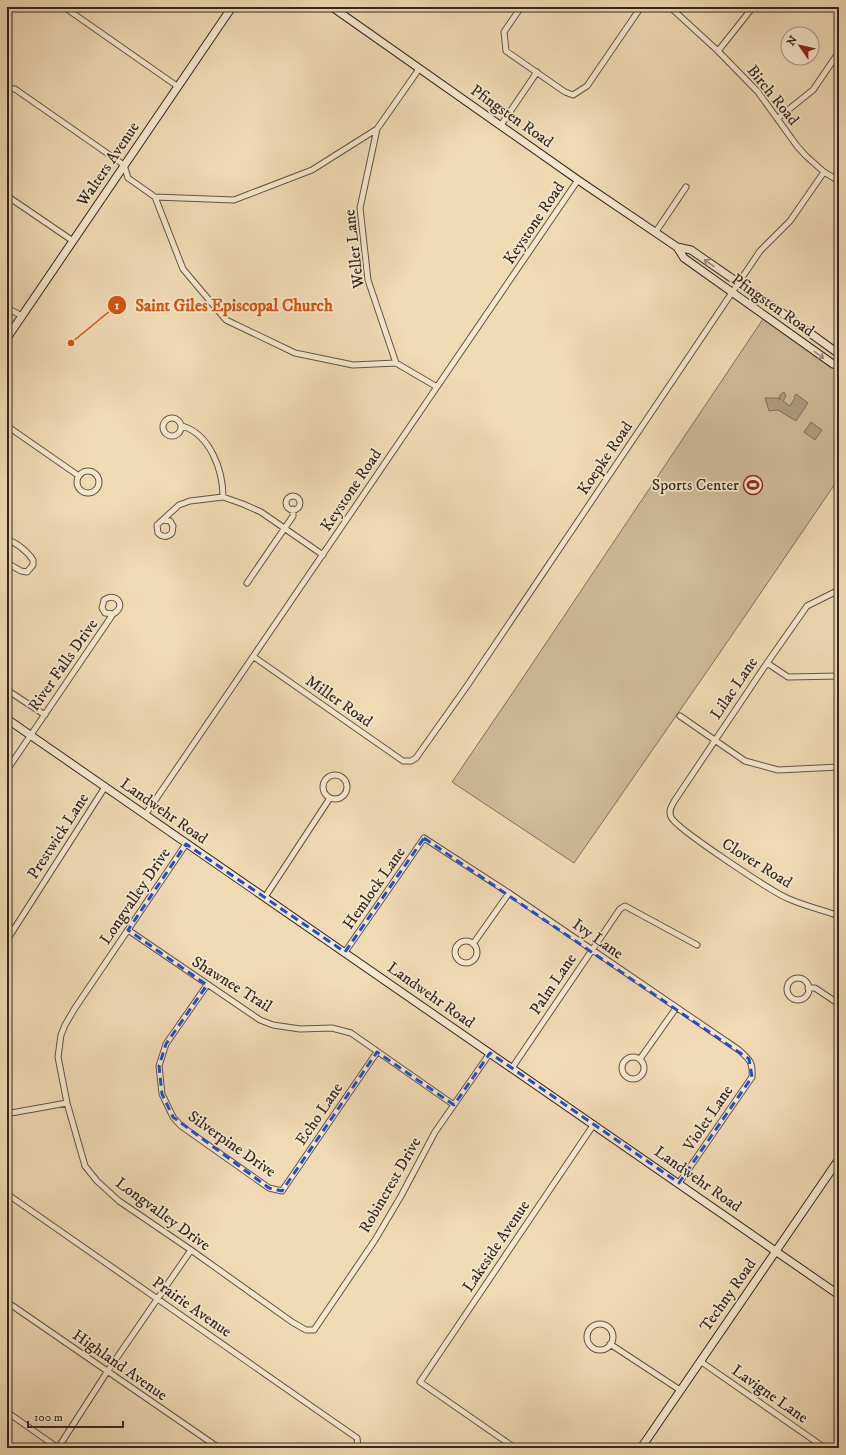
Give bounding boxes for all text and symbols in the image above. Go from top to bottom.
north arrow [780,26,820,66]
text: N [784,33,801,49]
street label: Birch Road [743,61,803,129]
street label: Pfingsten Road [467,80,557,152]
street label: Walters Avenue [72,118,144,211]
street label: Keystone Road [499,178,569,268]
street label: Weller Lane [339,208,369,291]
one-way arrow [704,259,715,267]
street label: Pfingsten Road [728,269,818,341]
callout: Saint Giles Episcopal Church [107,290,341,319]
text: Saint Giles Episcopal Church [135,295,333,317]
text: 1 [115,298,120,313]
one-way arrow [814,350,825,359]
street label: Koepke Road [573,417,637,499]
street label: Keystone Road [316,445,386,535]
sports icon: Sports Center [742,474,764,496]
place label: Sports Center [652,475,739,495]
street label: River Falls Drive [24,615,102,715]
street label: Lilac Lane [706,653,762,723]
street label: Miller Road [302,671,376,731]
street label: Landwehr Road [116,773,212,849]
street label: Prestwick Lane [23,789,93,883]
street label: Clover Road [718,834,796,893]
street label: Longvalley Drive [95,843,175,948]
street label: Hemlock Lane [338,843,410,933]
street label: Ivy Lane [569,914,628,964]
street label: Palm Lane [525,949,581,1018]
street label: Shawnee Trail [188,951,276,1017]
street label: Landwehr Road [383,957,479,1033]
street label: Echo Lane [291,1079,347,1149]
street label: Violet Lane [678,1081,737,1156]
street label: Silverpine Drive [184,1106,280,1182]
street label: Robincrest Drive [355,1133,426,1236]
street label: Landwehr Road [650,1141,746,1217]
street label: Longvalley Drive [112,1173,215,1255]
street label: Lakeside Avenue [458,1196,534,1296]
street label: Techny Road [695,1255,761,1335]
street label: Prairie Avenue [148,1272,236,1342]
street label: Highland Avenue [69,1325,172,1405]
street label: Lavigne Lane [728,1360,812,1428]
scale bar [28,1403,123,1429]
text: 100 m [34,1410,63,1425]

